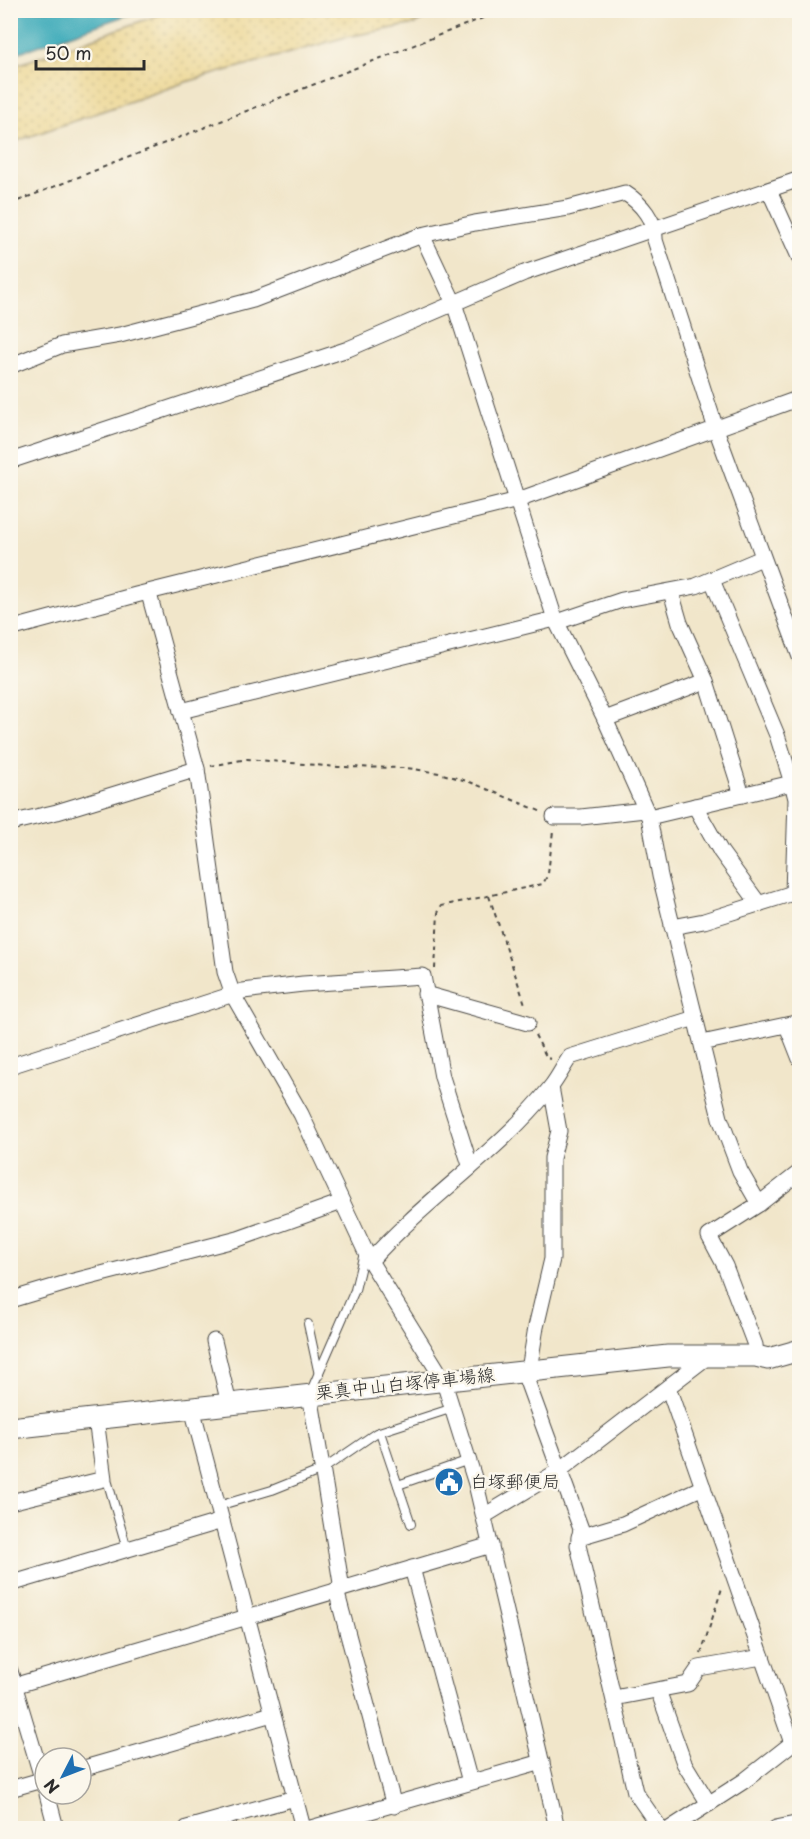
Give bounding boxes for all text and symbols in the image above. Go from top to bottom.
scale bar [36,33,144,71]
text: 50 m [45,39,92,66]
street label: 栗真中山白塚停車場線 [314,1360,496,1405]
public building icon: 白塚郵便局 [433,1466,465,1498]
place label: 白塚郵便局 [470,1467,560,1494]
north arrow [33,1746,93,1806]
text: N [38,1774,64,1799]

